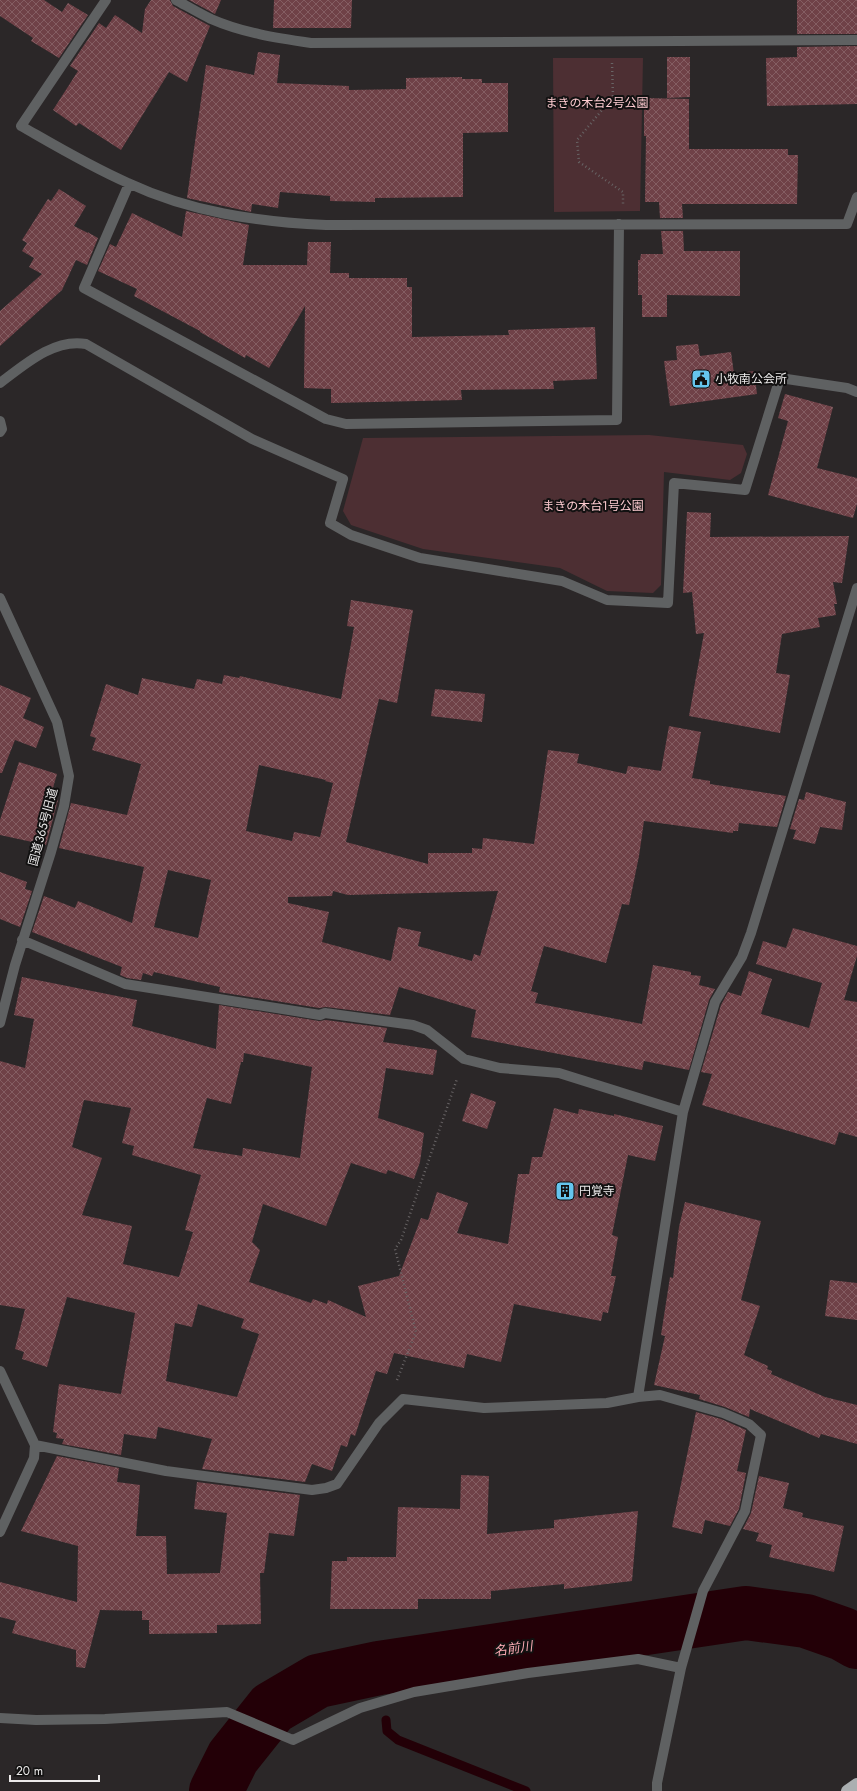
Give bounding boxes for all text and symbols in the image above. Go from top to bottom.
park label: まきの木台2号公園 [546,94,648,112]
public building icon: 小牧南公会所 [690,368,712,390]
place label: 小牧南公会所 [715,370,787,388]
park label: まきの木台1号公園 [542,497,644,515]
street label: 国道365号旧道 [24,786,62,868]
building icon: 円覚寺 [554,1180,576,1202]
place label: 円覚寺 [579,1182,615,1200]
water label: 名前川 [492,1636,536,1661]
scale bar [10,1757,99,1783]
text: 20 m [16,1762,43,1780]

